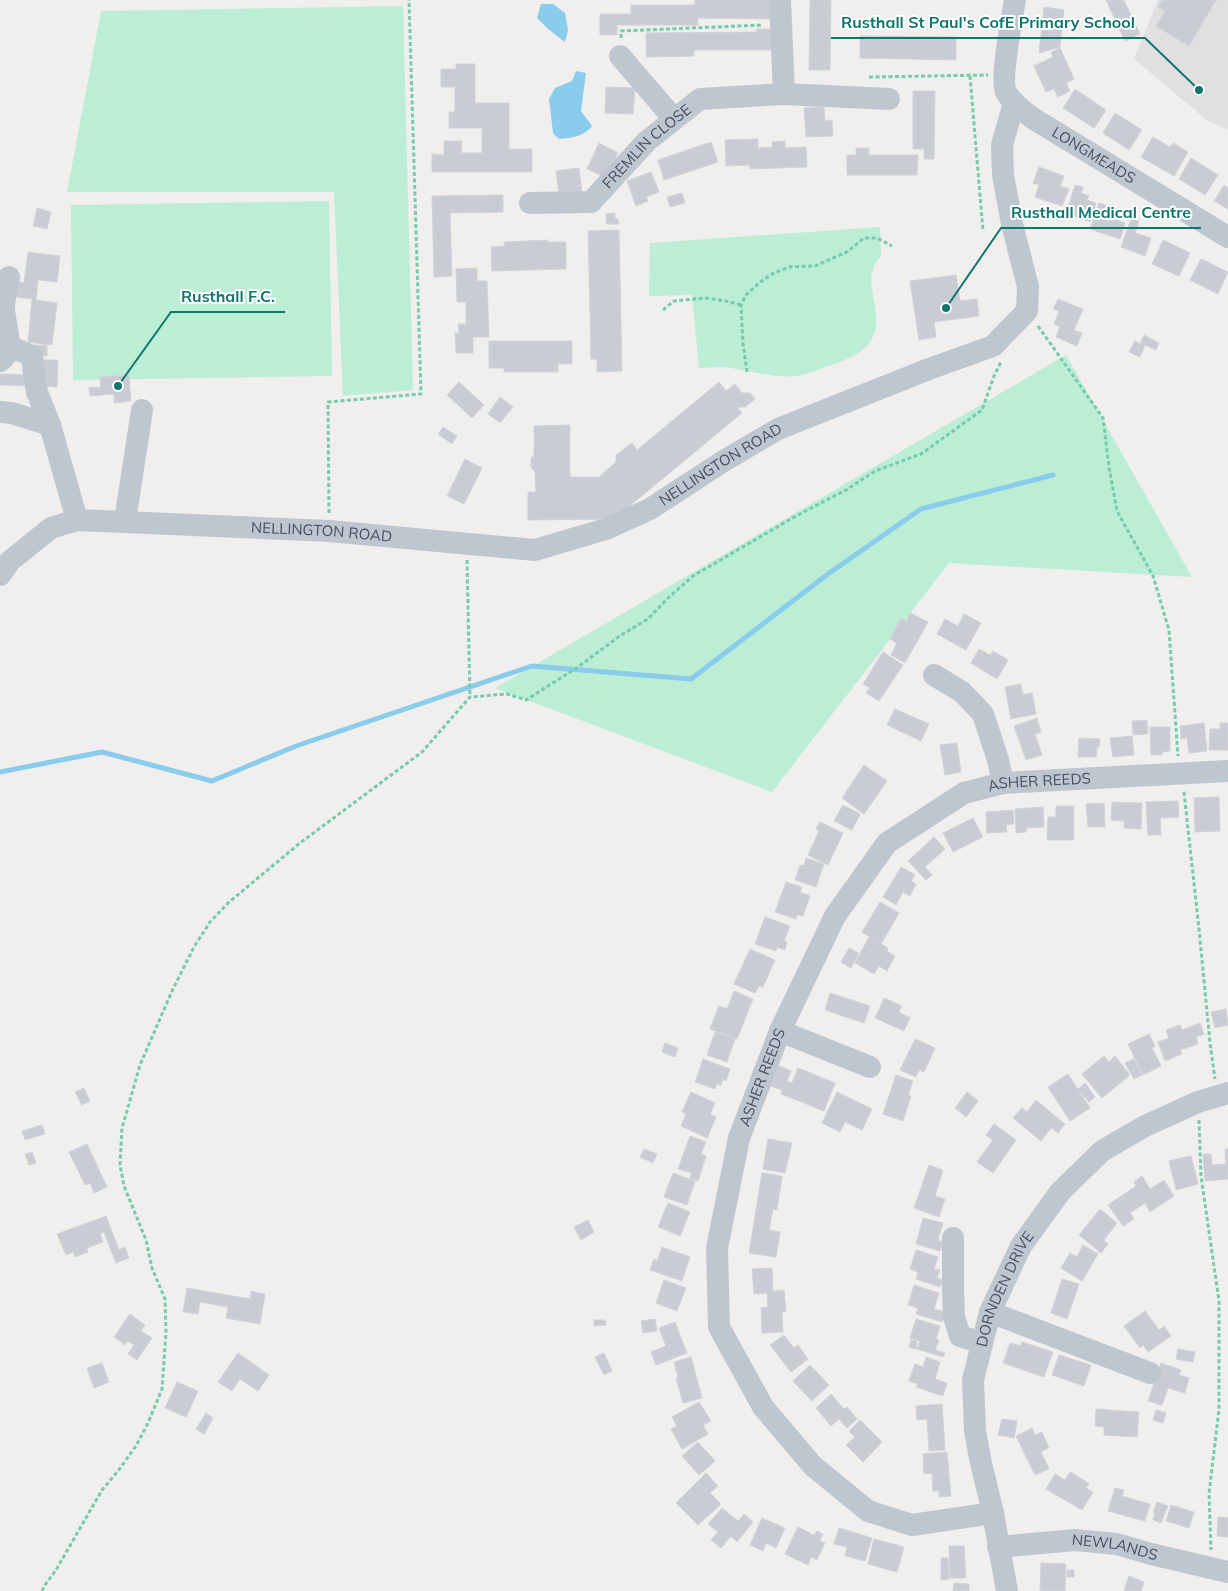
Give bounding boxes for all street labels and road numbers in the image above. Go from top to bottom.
street label: FREMLIN CLOSE [598,100,695,192]
street label: LONGMEADS [1049,122,1139,188]
street label: NELLINGTON ROAD [655,419,785,510]
street label: NELLINGTON ROAD [251,518,393,546]
street label: ASHER REEDS [985,768,1091,796]
street label: ASHER REEDS [734,1025,789,1129]
street label: DORNDEN DRIVE [972,1227,1038,1349]
street label: NEWLANDS [1071,1530,1160,1564]

